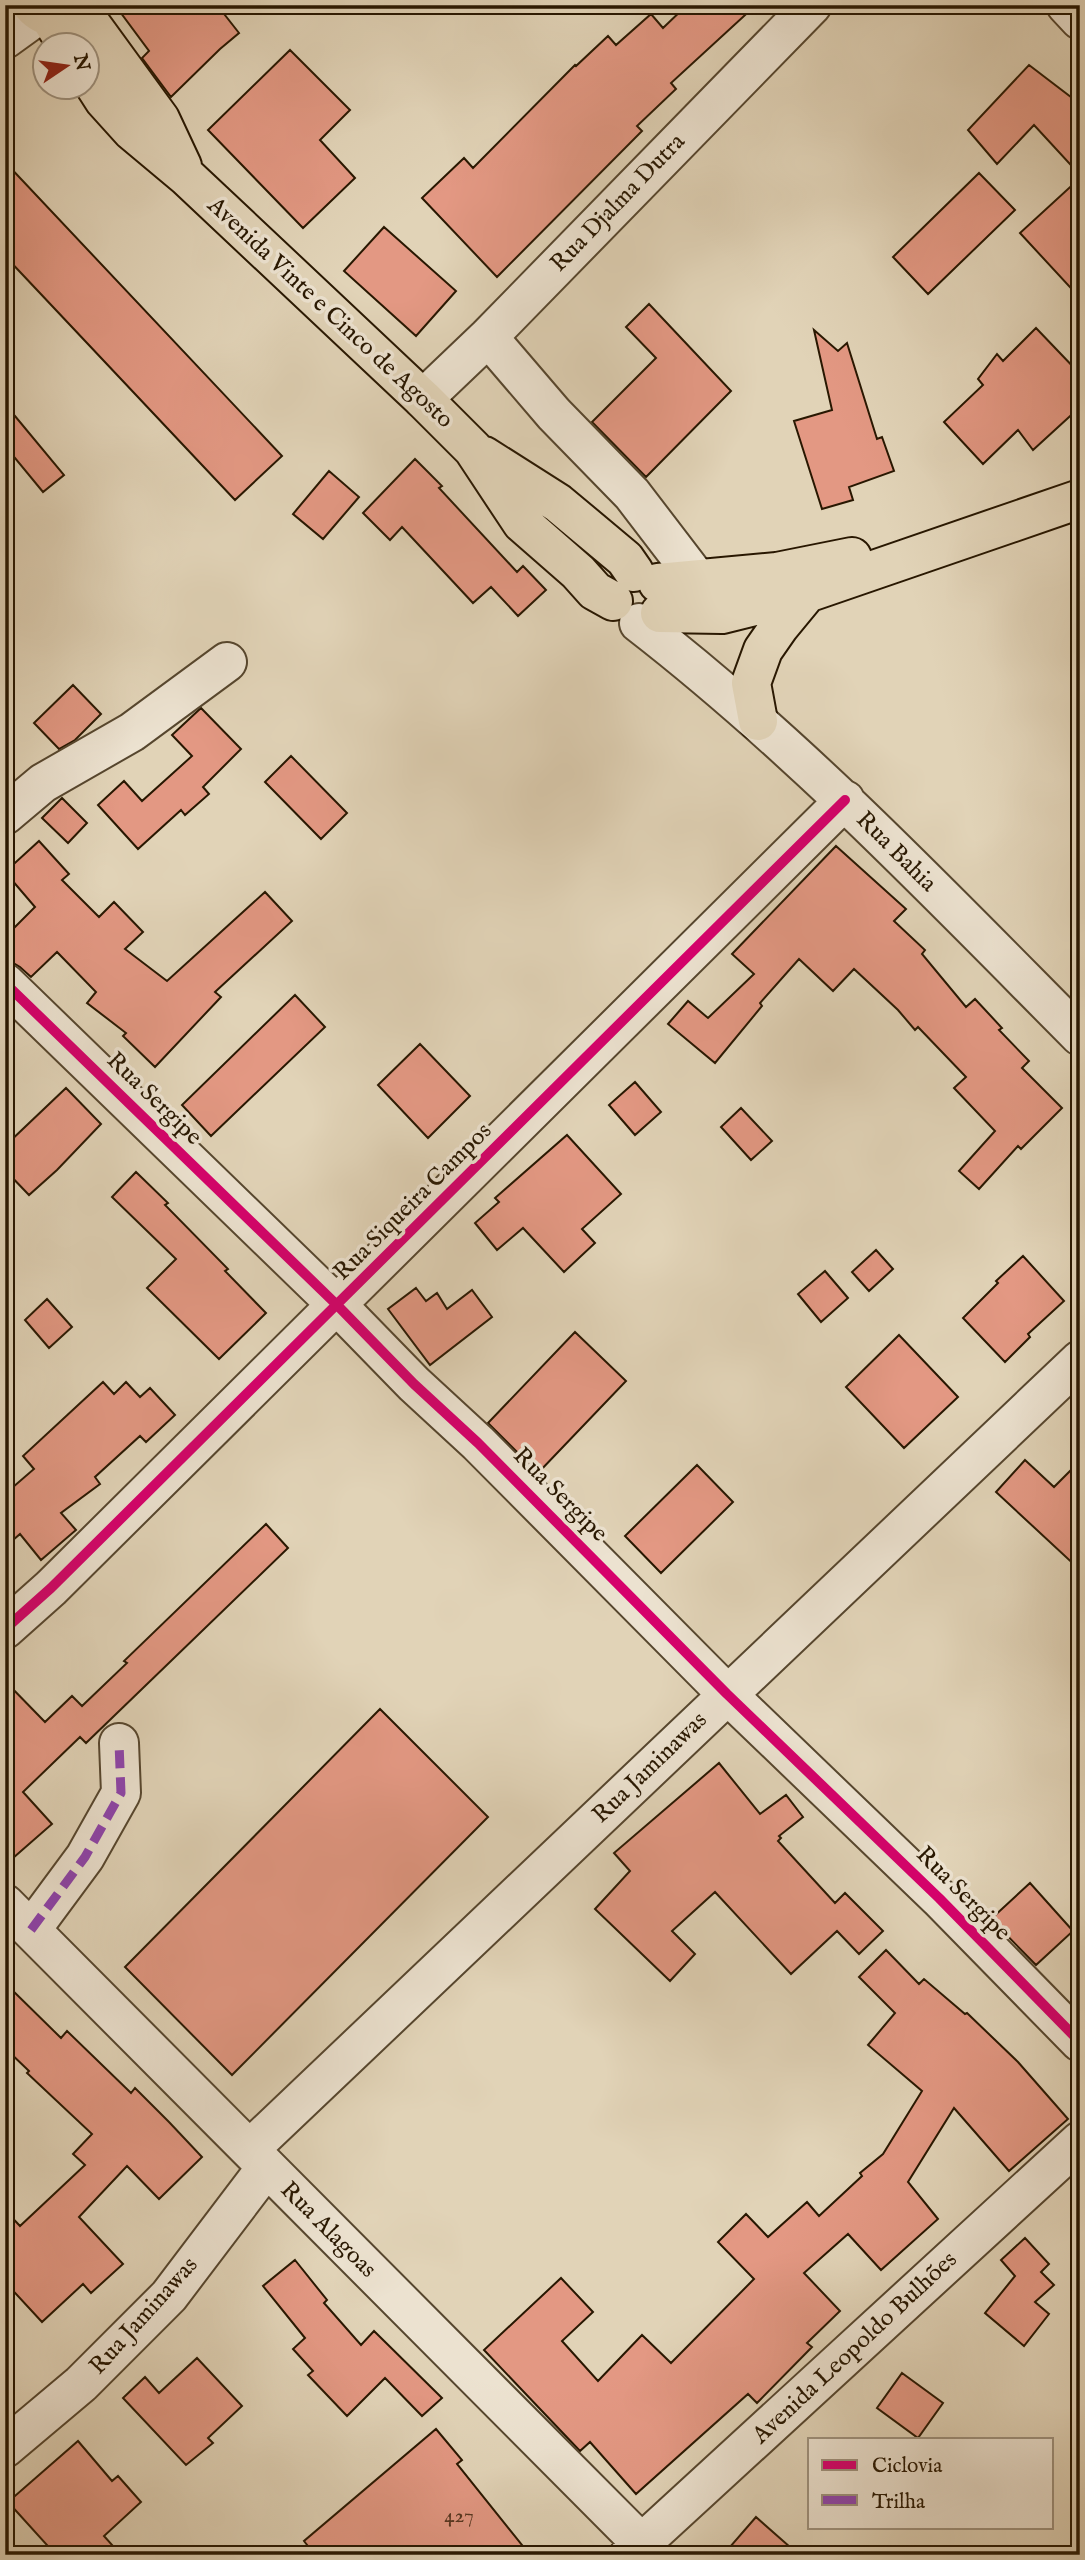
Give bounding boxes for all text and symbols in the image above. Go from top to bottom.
north arrow [32,32,102,102]
text: N [67,51,94,74]
street label: Rua Djalma Dutra [544,127,693,279]
street label: Avenida Vinte e Cinco de Agosto [200,190,460,435]
street label: Rua Bahia [849,805,943,899]
street label: Rua Sergipe [99,1046,209,1152]
street label: Rua Siqueira Campos [327,1116,499,1288]
street label: Rua Sergipe [506,1441,614,1549]
street label: Rua Jaminawas [586,1705,714,1831]
street label: Rua Sergipe [909,1840,1017,1948]
street label: Rua Alagoas [273,2175,383,2285]
street label: Avenida Leopoldo Bulhões [745,2245,964,2452]
street label: Rua Jaminawas [83,2251,205,2381]
legend [808,2438,1054,2528]
text: Ciclovia [872,2453,943,2480]
text: Trilha [872,2489,926,2516]
house number: 427 [444,2503,474,2530]

